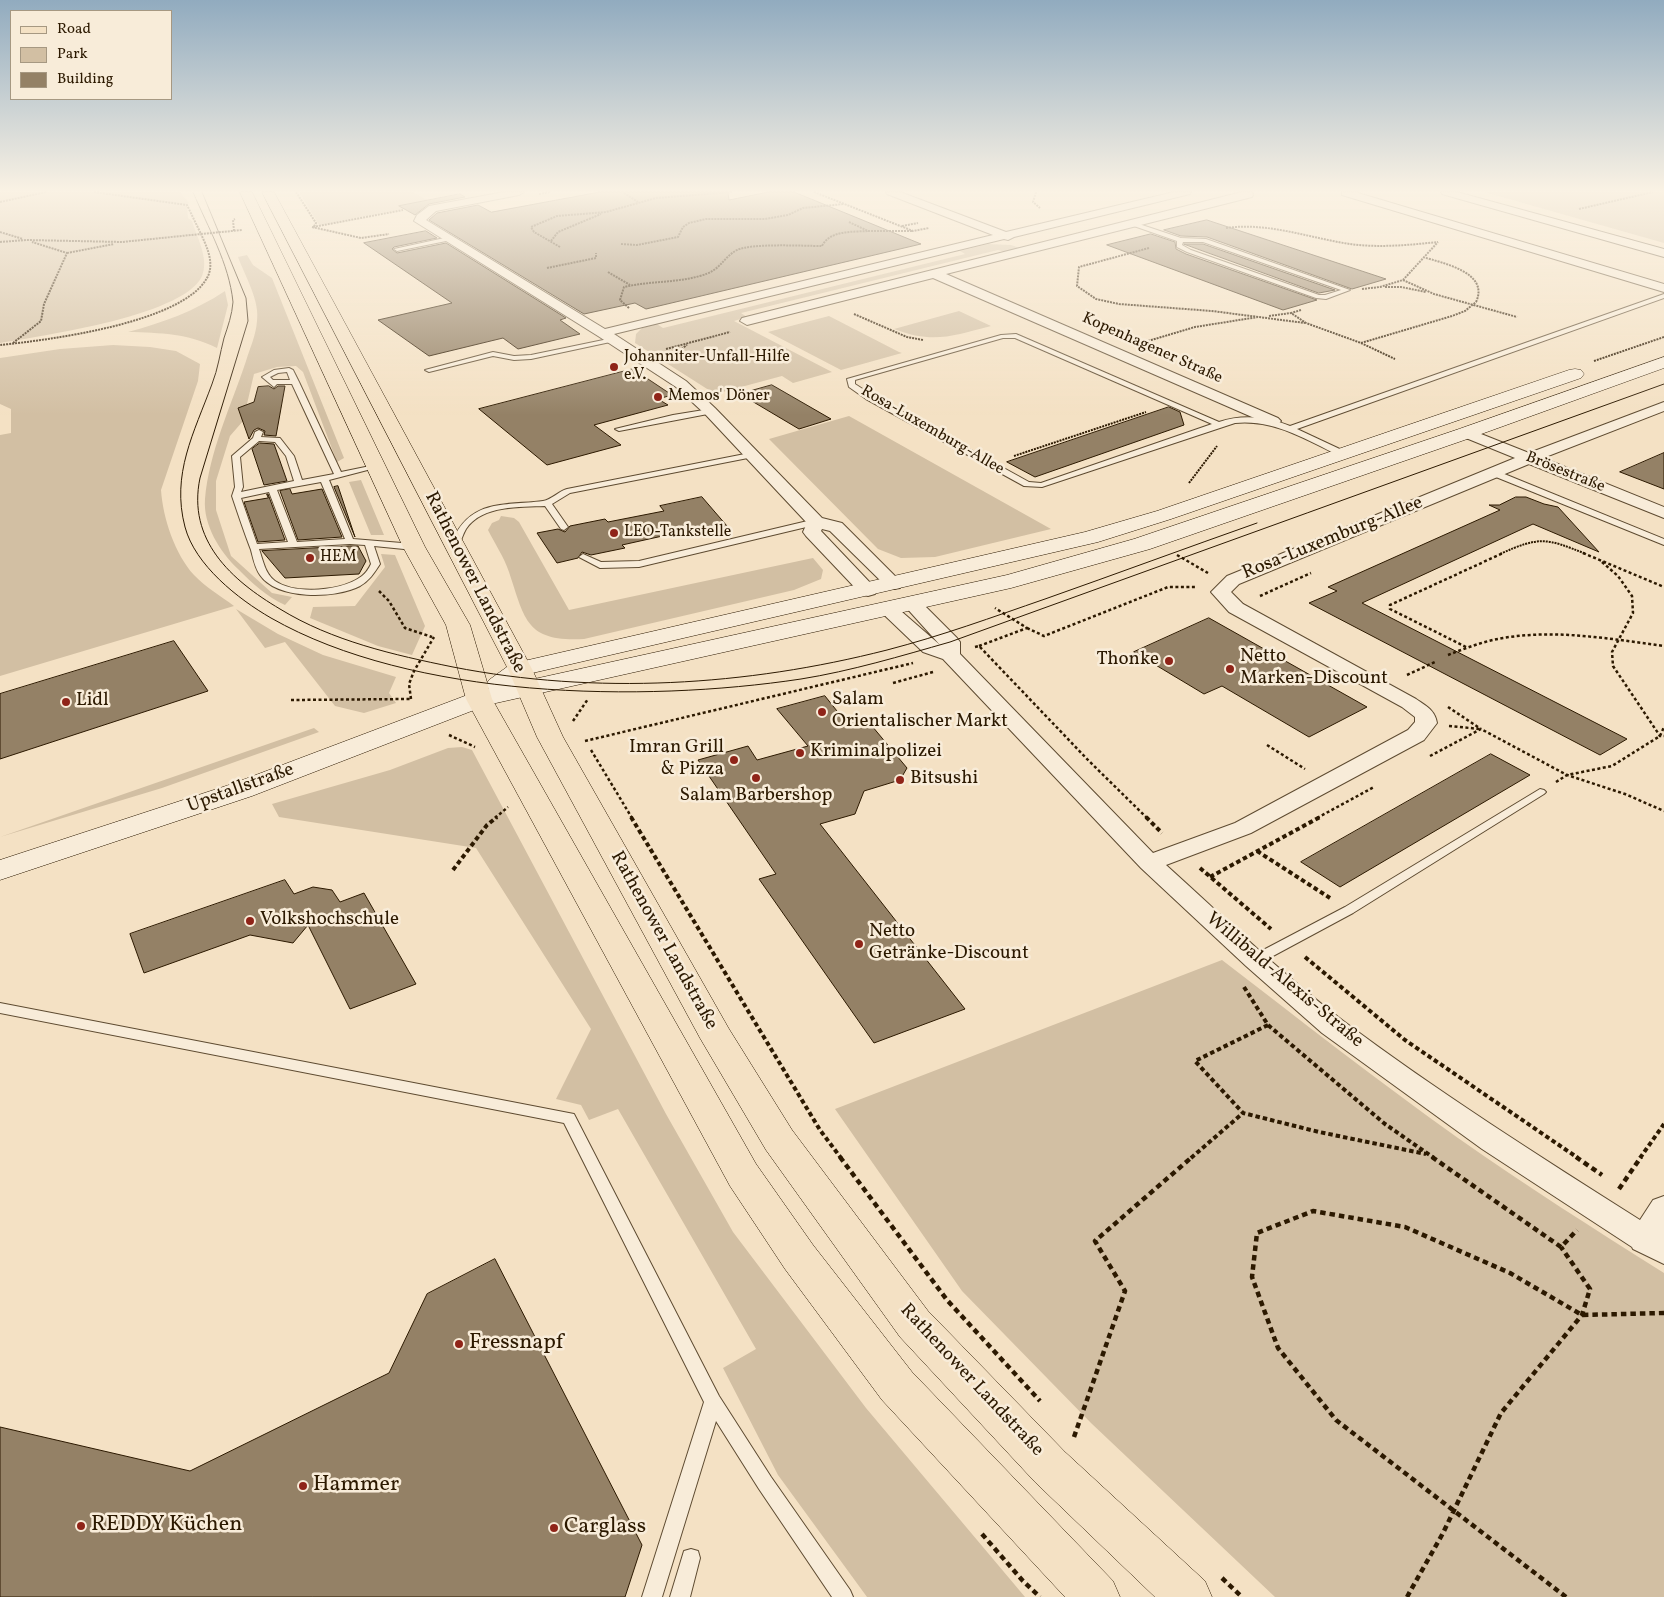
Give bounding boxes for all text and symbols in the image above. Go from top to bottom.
legend [10,10,172,100]
text: Road [57,19,91,40]
text: Park [57,44,88,65]
text: Building [57,69,113,90]
street label: Kopenhagener Straße [1079,309,1225,389]
place label: Johanniter-Unfall-Hilfe e.V. [624,348,790,386]
marker: Johanniter-Unfall-Hilfe e.V. [608,361,620,373]
street label: Rosa-Luxemburg-Allee [857,382,1007,480]
place label: Memos' Döner [668,387,770,407]
marker: Memos' Döner [652,391,664,403]
street label: Brösestraße [1523,448,1607,498]
street label: Rathenower Landstraße [418,489,530,677]
street label: Rosa-Luxemburg-Allee [1239,492,1427,586]
place label: LEO-Tankstelle [624,523,731,543]
marker: LEO-Tankstelle [608,527,620,539]
place label: HEM [320,548,357,568]
marker: HEM [304,552,316,564]
place label: Netto Marken-Discount [1240,647,1388,691]
place label: Thonke [1096,650,1159,672]
marker: Thonke [1163,655,1175,667]
marker: Netto Marken-Discount [1224,663,1236,675]
place label: Salam Orientalischer Markt [832,690,1008,734]
place label: Lidl [76,691,109,713]
marker: Lidl [60,696,72,708]
marker: Salam Orientalischer Markt [816,706,828,718]
place label: Imran Grill & Pizza [629,738,724,782]
place label: Kriminalpolizei [810,742,942,764]
marker: Kriminalpolizei [794,747,806,759]
marker: Imran Grill & Pizza [728,754,740,766]
street label: Upstallstraße [185,759,297,819]
place label: Bitsushi [910,769,978,791]
marker: Salam Barbershop [750,772,762,784]
marker: Bitsushi [894,774,906,786]
place label: Salam Barbershop [680,786,832,808]
street label: Rathenower Landstraße [604,848,722,1034]
street label: Willibald-Alexis-Straße [1200,908,1368,1054]
place label: Volkshochschule [260,910,399,932]
marker: Volkshochschule [244,915,256,927]
place label: Netto Getränke-Discount [869,922,1029,966]
marker: Netto Getränke-Discount [853,938,865,950]
street label: Rathenower Landstraße [894,1300,1048,1462]
place label: Fressnapf [469,1331,563,1357]
marker: Fressnapf [453,1338,465,1350]
place label: Hammer [313,1473,399,1499]
marker: Hammer [297,1480,309,1492]
place label: REDDY Küchen [91,1513,242,1539]
place label: Carglass [564,1515,646,1541]
marker: REDDY Küchen [75,1520,87,1532]
marker: Carglass [548,1522,560,1534]

